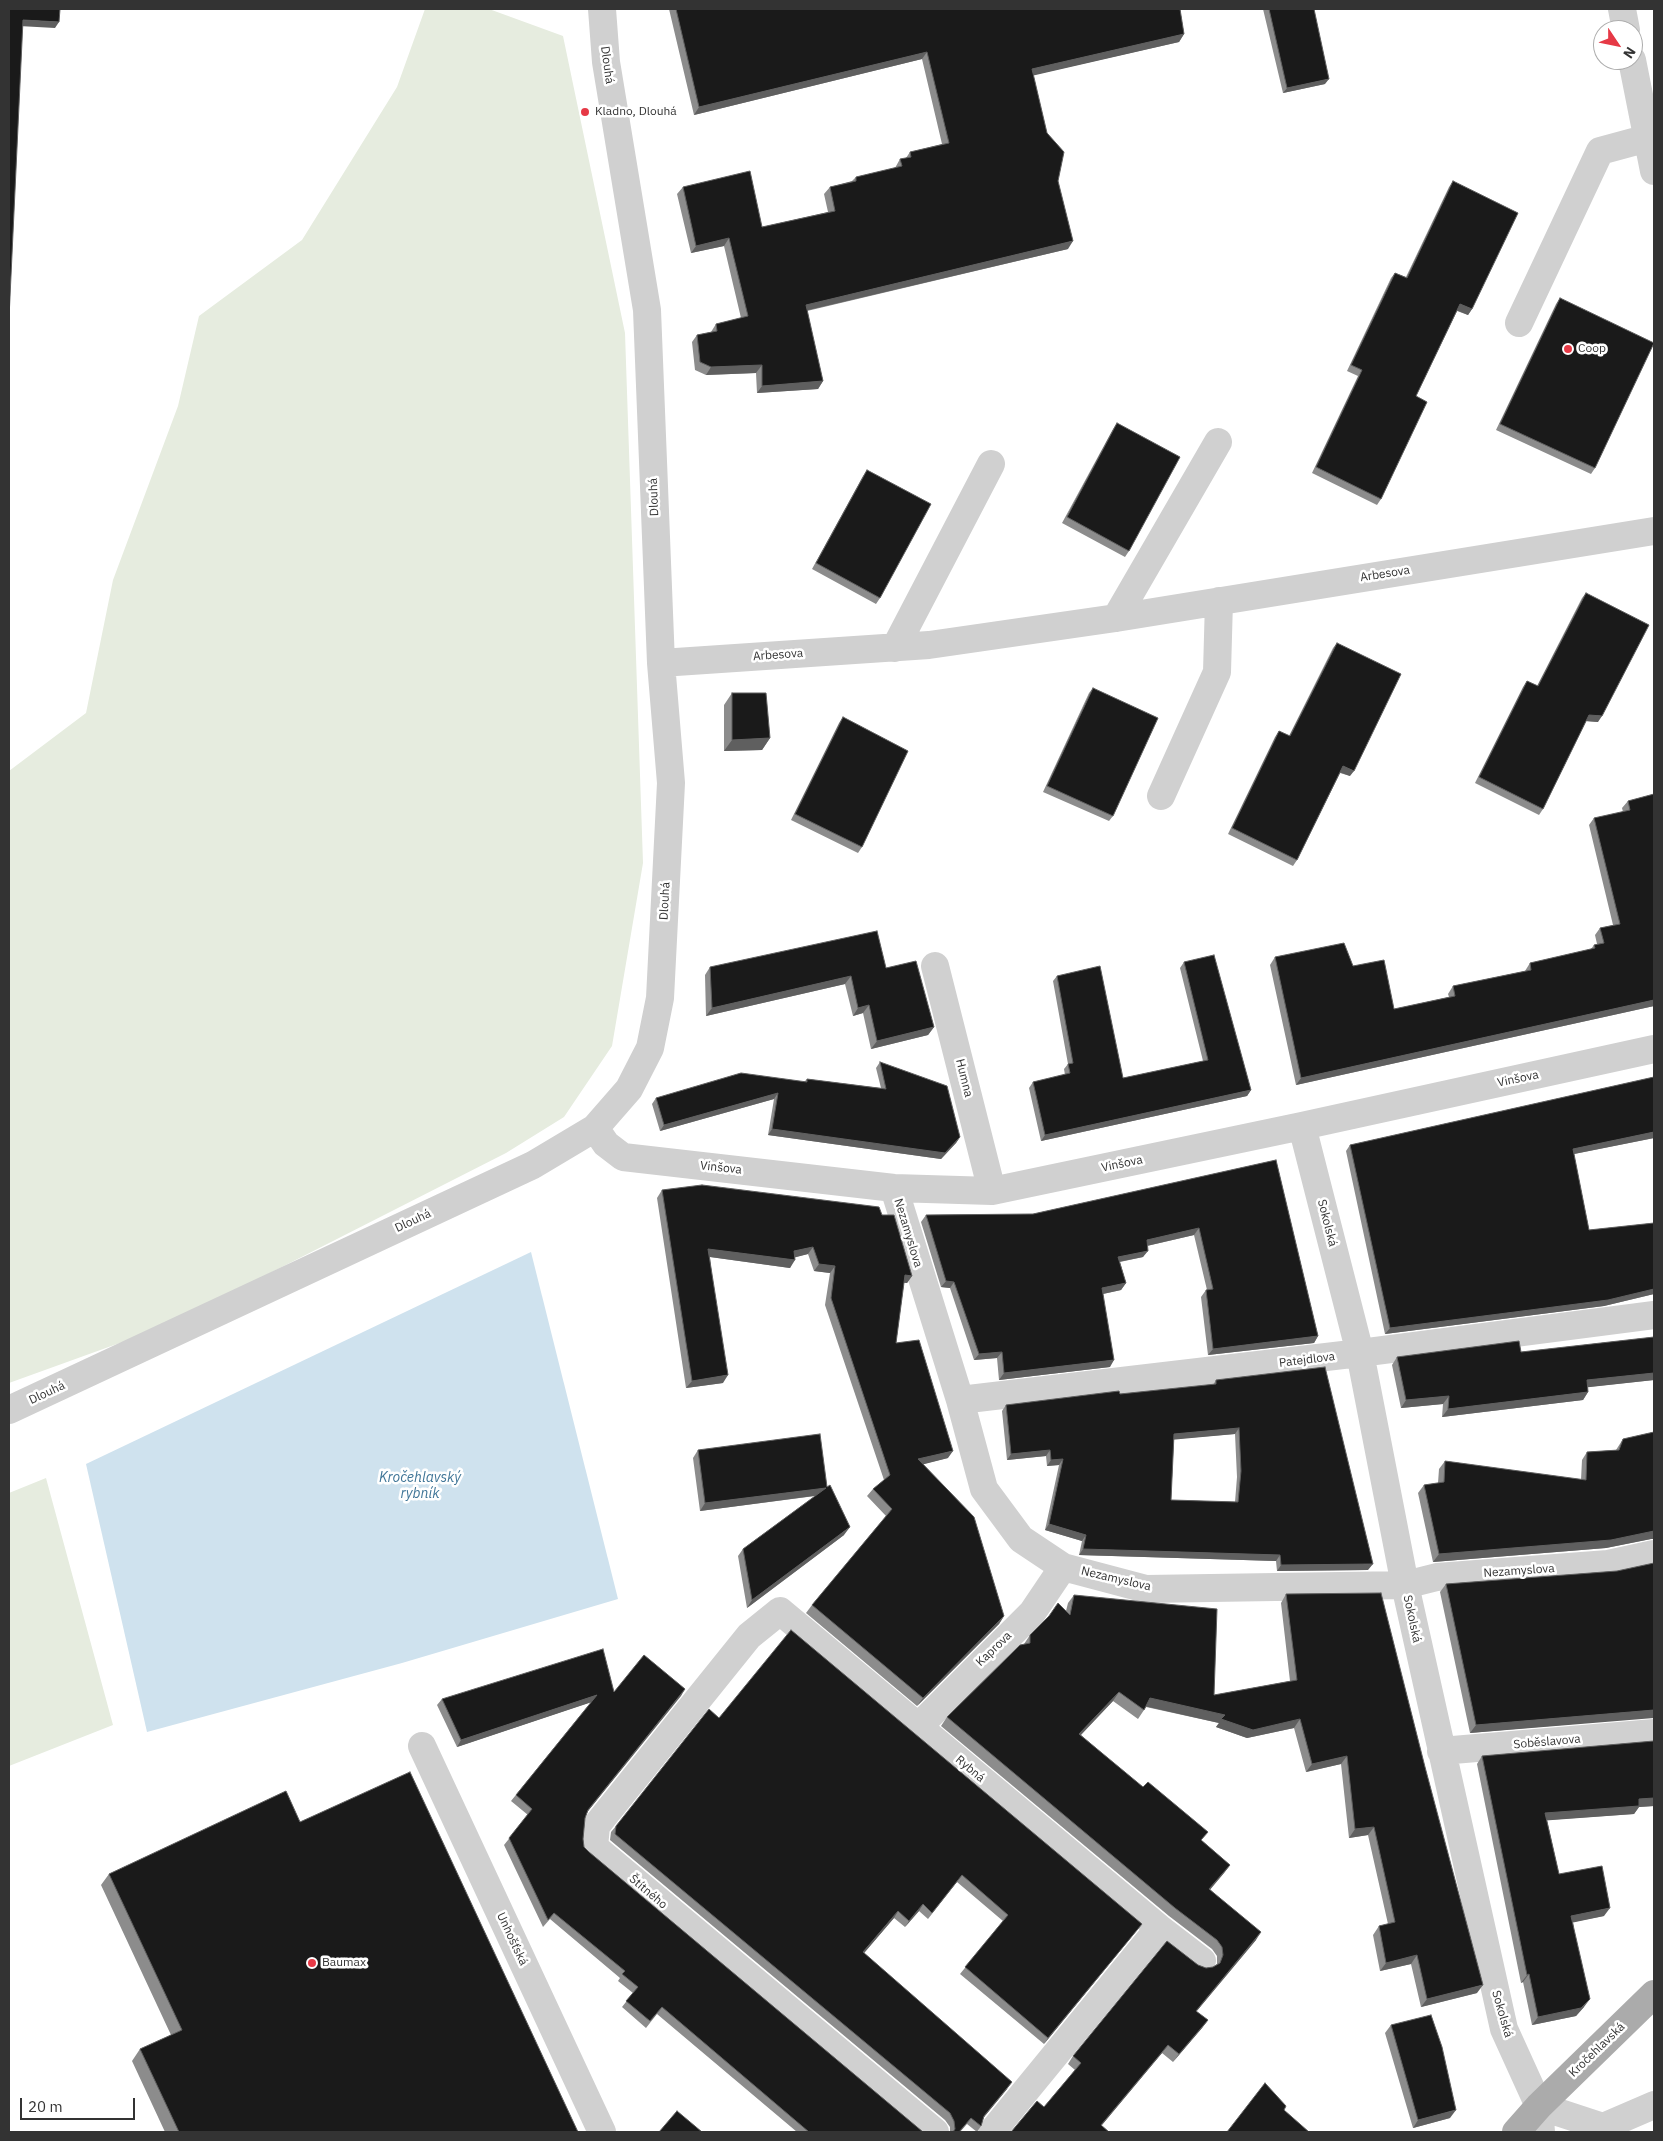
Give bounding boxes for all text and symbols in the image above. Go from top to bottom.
north arrow [1593,20,1643,70]
text: N [1619,44,1640,62]
street label: Dlouhá [597,45,617,85]
place label: Kladno, Dlouhá [595,105,677,119]
marker: Kladno, Dlouhá [579,106,591,118]
place label: Coop [1578,342,1606,356]
marker: Coop [1562,343,1574,355]
street label: Dlouhá [646,478,662,516]
street label: Arbesova [1359,563,1411,585]
street label: Arbesova [752,646,804,664]
street label: Dlouhá [657,882,673,920]
street label: Humna [952,1057,976,1099]
street label: Vinšova [1496,1068,1540,1090]
street label: Vinšova [1100,1153,1144,1175]
street label: Vinšova [699,1159,743,1177]
street label: Nezamyslova [891,1197,925,1269]
street label: Sokolská [1314,1198,1340,1248]
street label: Dlouhá [393,1206,433,1236]
street label: Patejdlova [1278,1349,1336,1371]
street label: Dlouhá [27,1378,67,1408]
water label: Kročehlavský rybník [379,1470,461,1502]
street label: Nezamyslova [1483,1561,1555,1581]
street label: Nezamyslova [1080,1564,1152,1594]
street label: Sokolská [1400,1594,1424,1644]
street label: Kaprova [973,1629,1015,1669]
street label: Soběslavova [1513,1732,1581,1752]
street label: Rybná [952,1753,988,1785]
street label: Štítného [626,1872,670,1912]
street label: Unhošťská [493,1910,531,1968]
place label: Baumax [322,1956,366,1970]
marker: Baumax [306,1957,318,1969]
street label: Sokolská [1488,1989,1516,2039]
street label: Kročehlavská [1566,2020,1628,2080]
scale bar [22,2088,138,2120]
text: 20 m [28,2097,63,2116]

